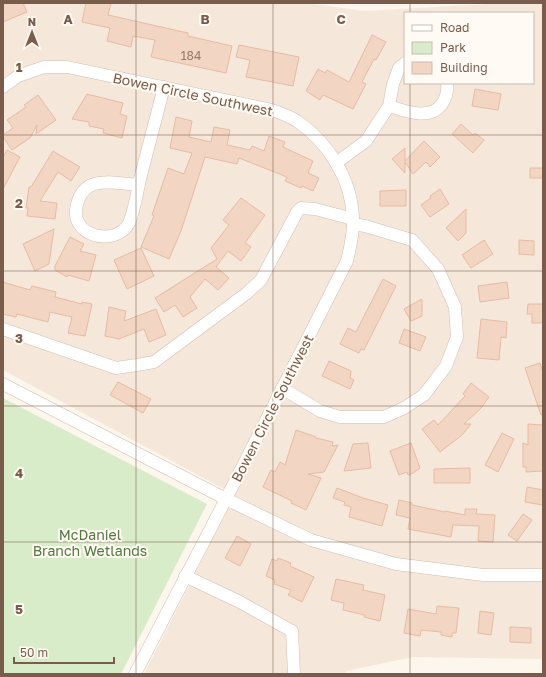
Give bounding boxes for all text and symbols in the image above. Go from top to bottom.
text: A [63,11,73,27]
text: B [200,11,210,27]
text: C [336,11,346,27]
north arrow [12,12,52,52]
legend [404,12,534,84]
text: N [28,15,36,28]
text: Road [440,20,469,35]
text: Park [440,40,466,55]
house number: 184 [181,48,201,63]
text: 1 [16,59,23,75]
text: Building [440,60,488,75]
street label: Bowen Circle Southwest [111,69,275,119]
text: 2 [15,195,23,211]
text: 3 [15,330,23,346]
street label: Bowen Circle Southwest [227,331,317,485]
text: 4 [15,465,23,481]
park label: McDaniel Branch Wetlands [33,526,147,559]
text: 5 [15,601,23,617]
scale bar [14,639,114,665]
text: 50 m [20,645,48,660]

